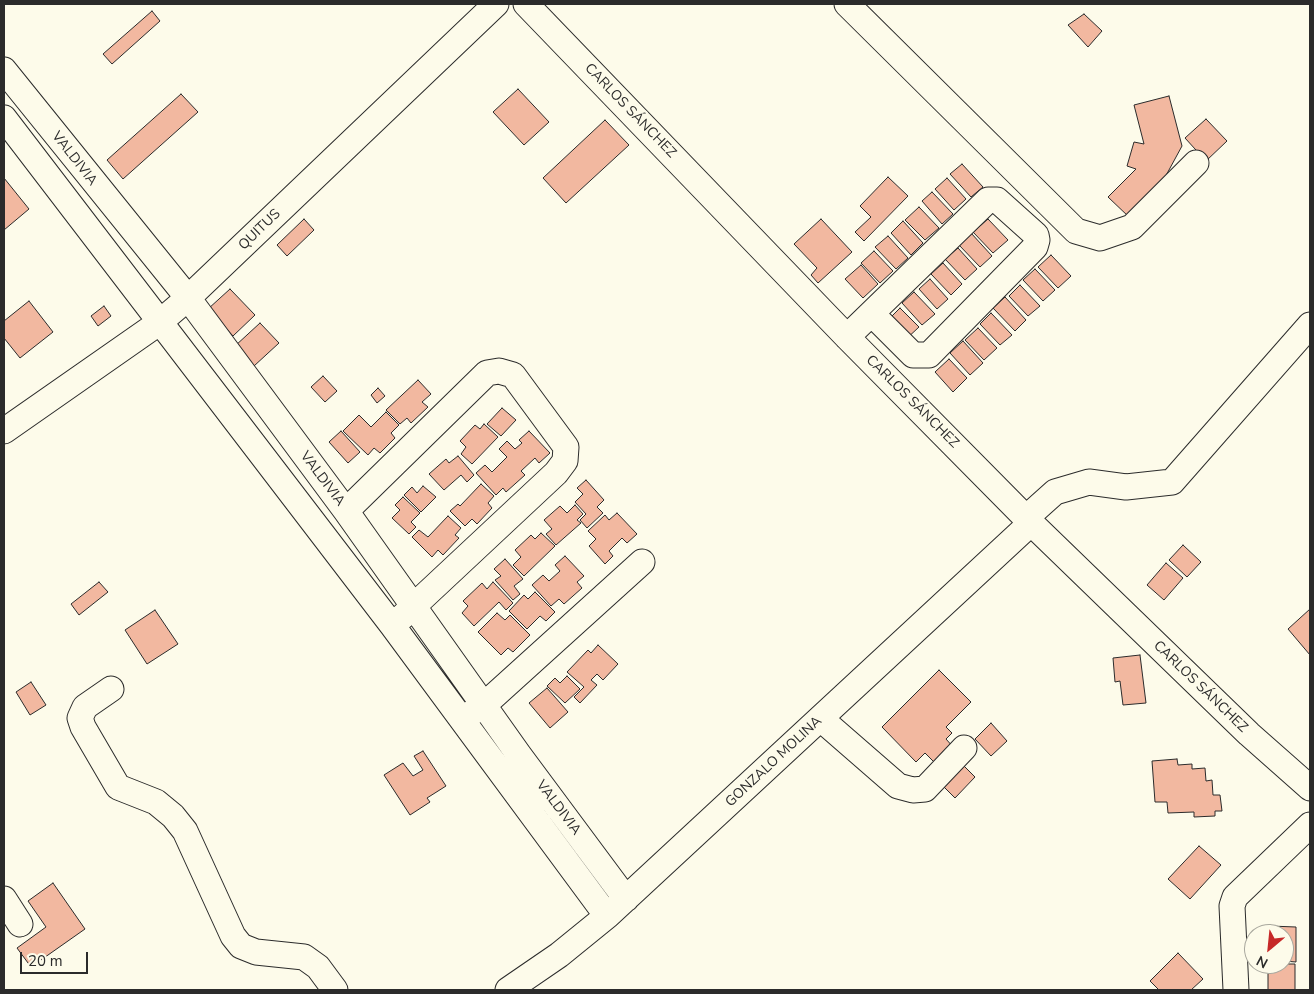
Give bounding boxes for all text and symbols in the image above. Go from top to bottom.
street label: CARLOS SÁNCHEZ [581,60,679,162]
street label: VALDIVIA [48,129,100,189]
street label: QUITUS [236,206,284,254]
street label: CARLOS SÁNCHEZ [862,352,962,452]
street label: VALDIVIA [296,448,348,510]
street label: CARLOS SÁNCHEZ [1149,638,1251,736]
street label: GONZALO MOLINA [722,713,826,811]
street label: VALDIVIA [532,777,584,839]
north arrow [1244,924,1294,974]
scale bar [22,942,90,974]
text: 20 m [28,951,63,971]
text: N [1253,951,1271,973]

